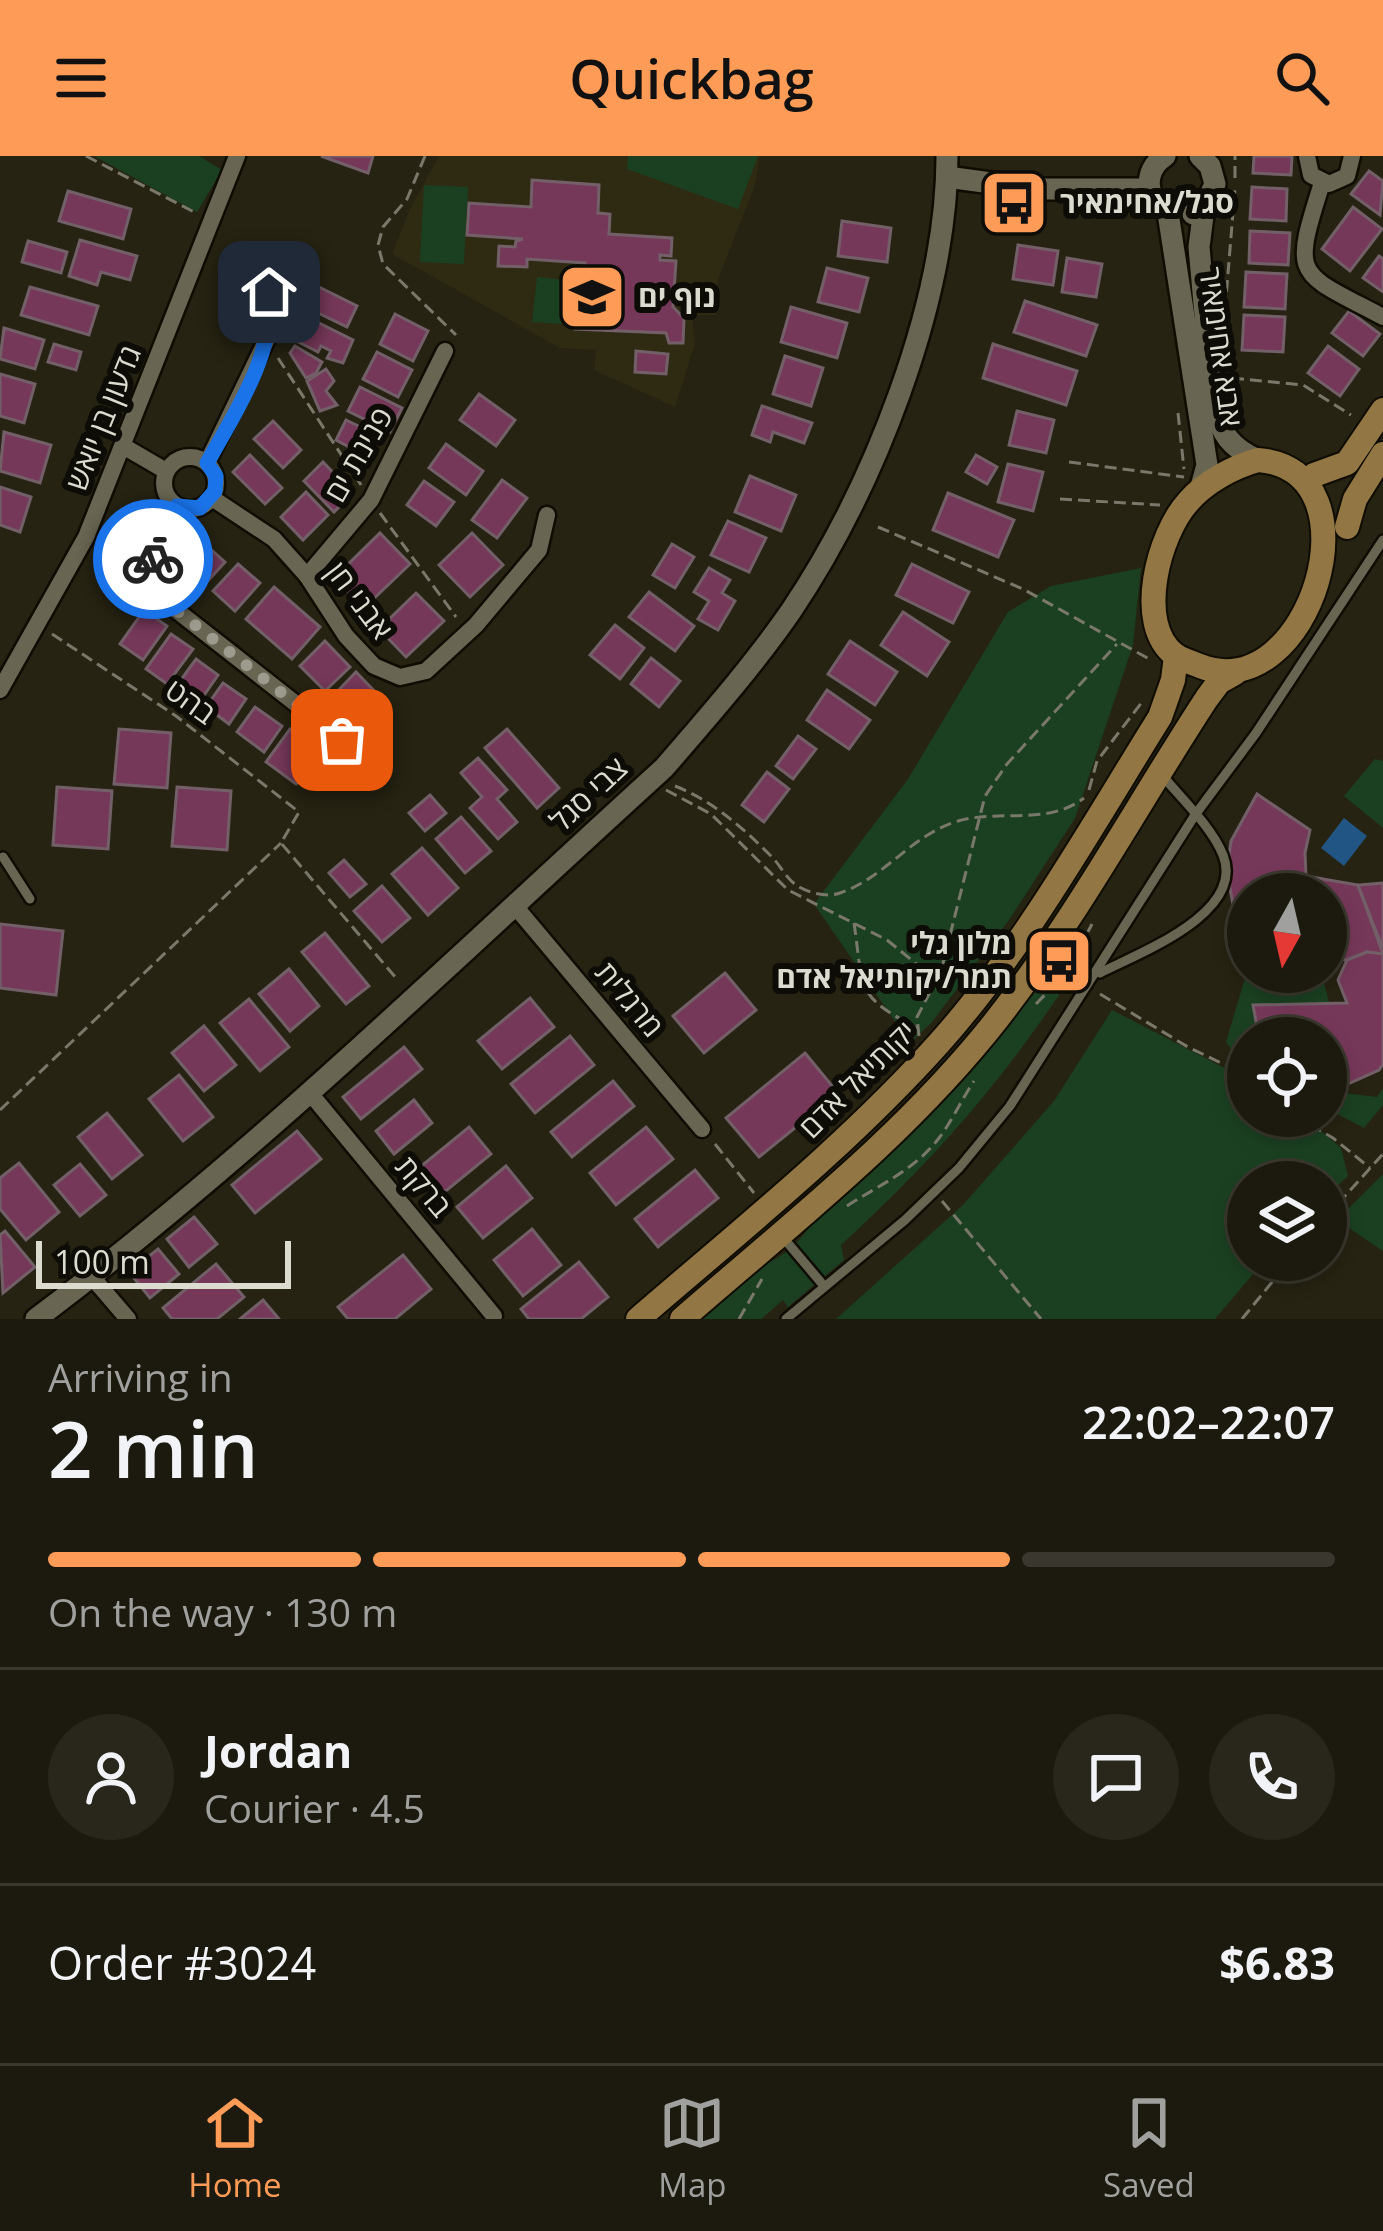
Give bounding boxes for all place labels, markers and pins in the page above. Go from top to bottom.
bus stop icon: סגל/אחימאיר [979,168,1049,238]
place label: סגל/אחימאיר [1060,181,1234,222]
pin [218,241,320,343]
school or university icon: נוף ים [557,262,627,332]
place label: נוף ים [638,275,715,316]
pin [291,689,393,791]
place label: מלון גלי תמר/יקותיאל אדם [776,922,1012,997]
bus stop icon: מלון גלי תמר/יקותיאל אדם [1024,926,1094,996]

